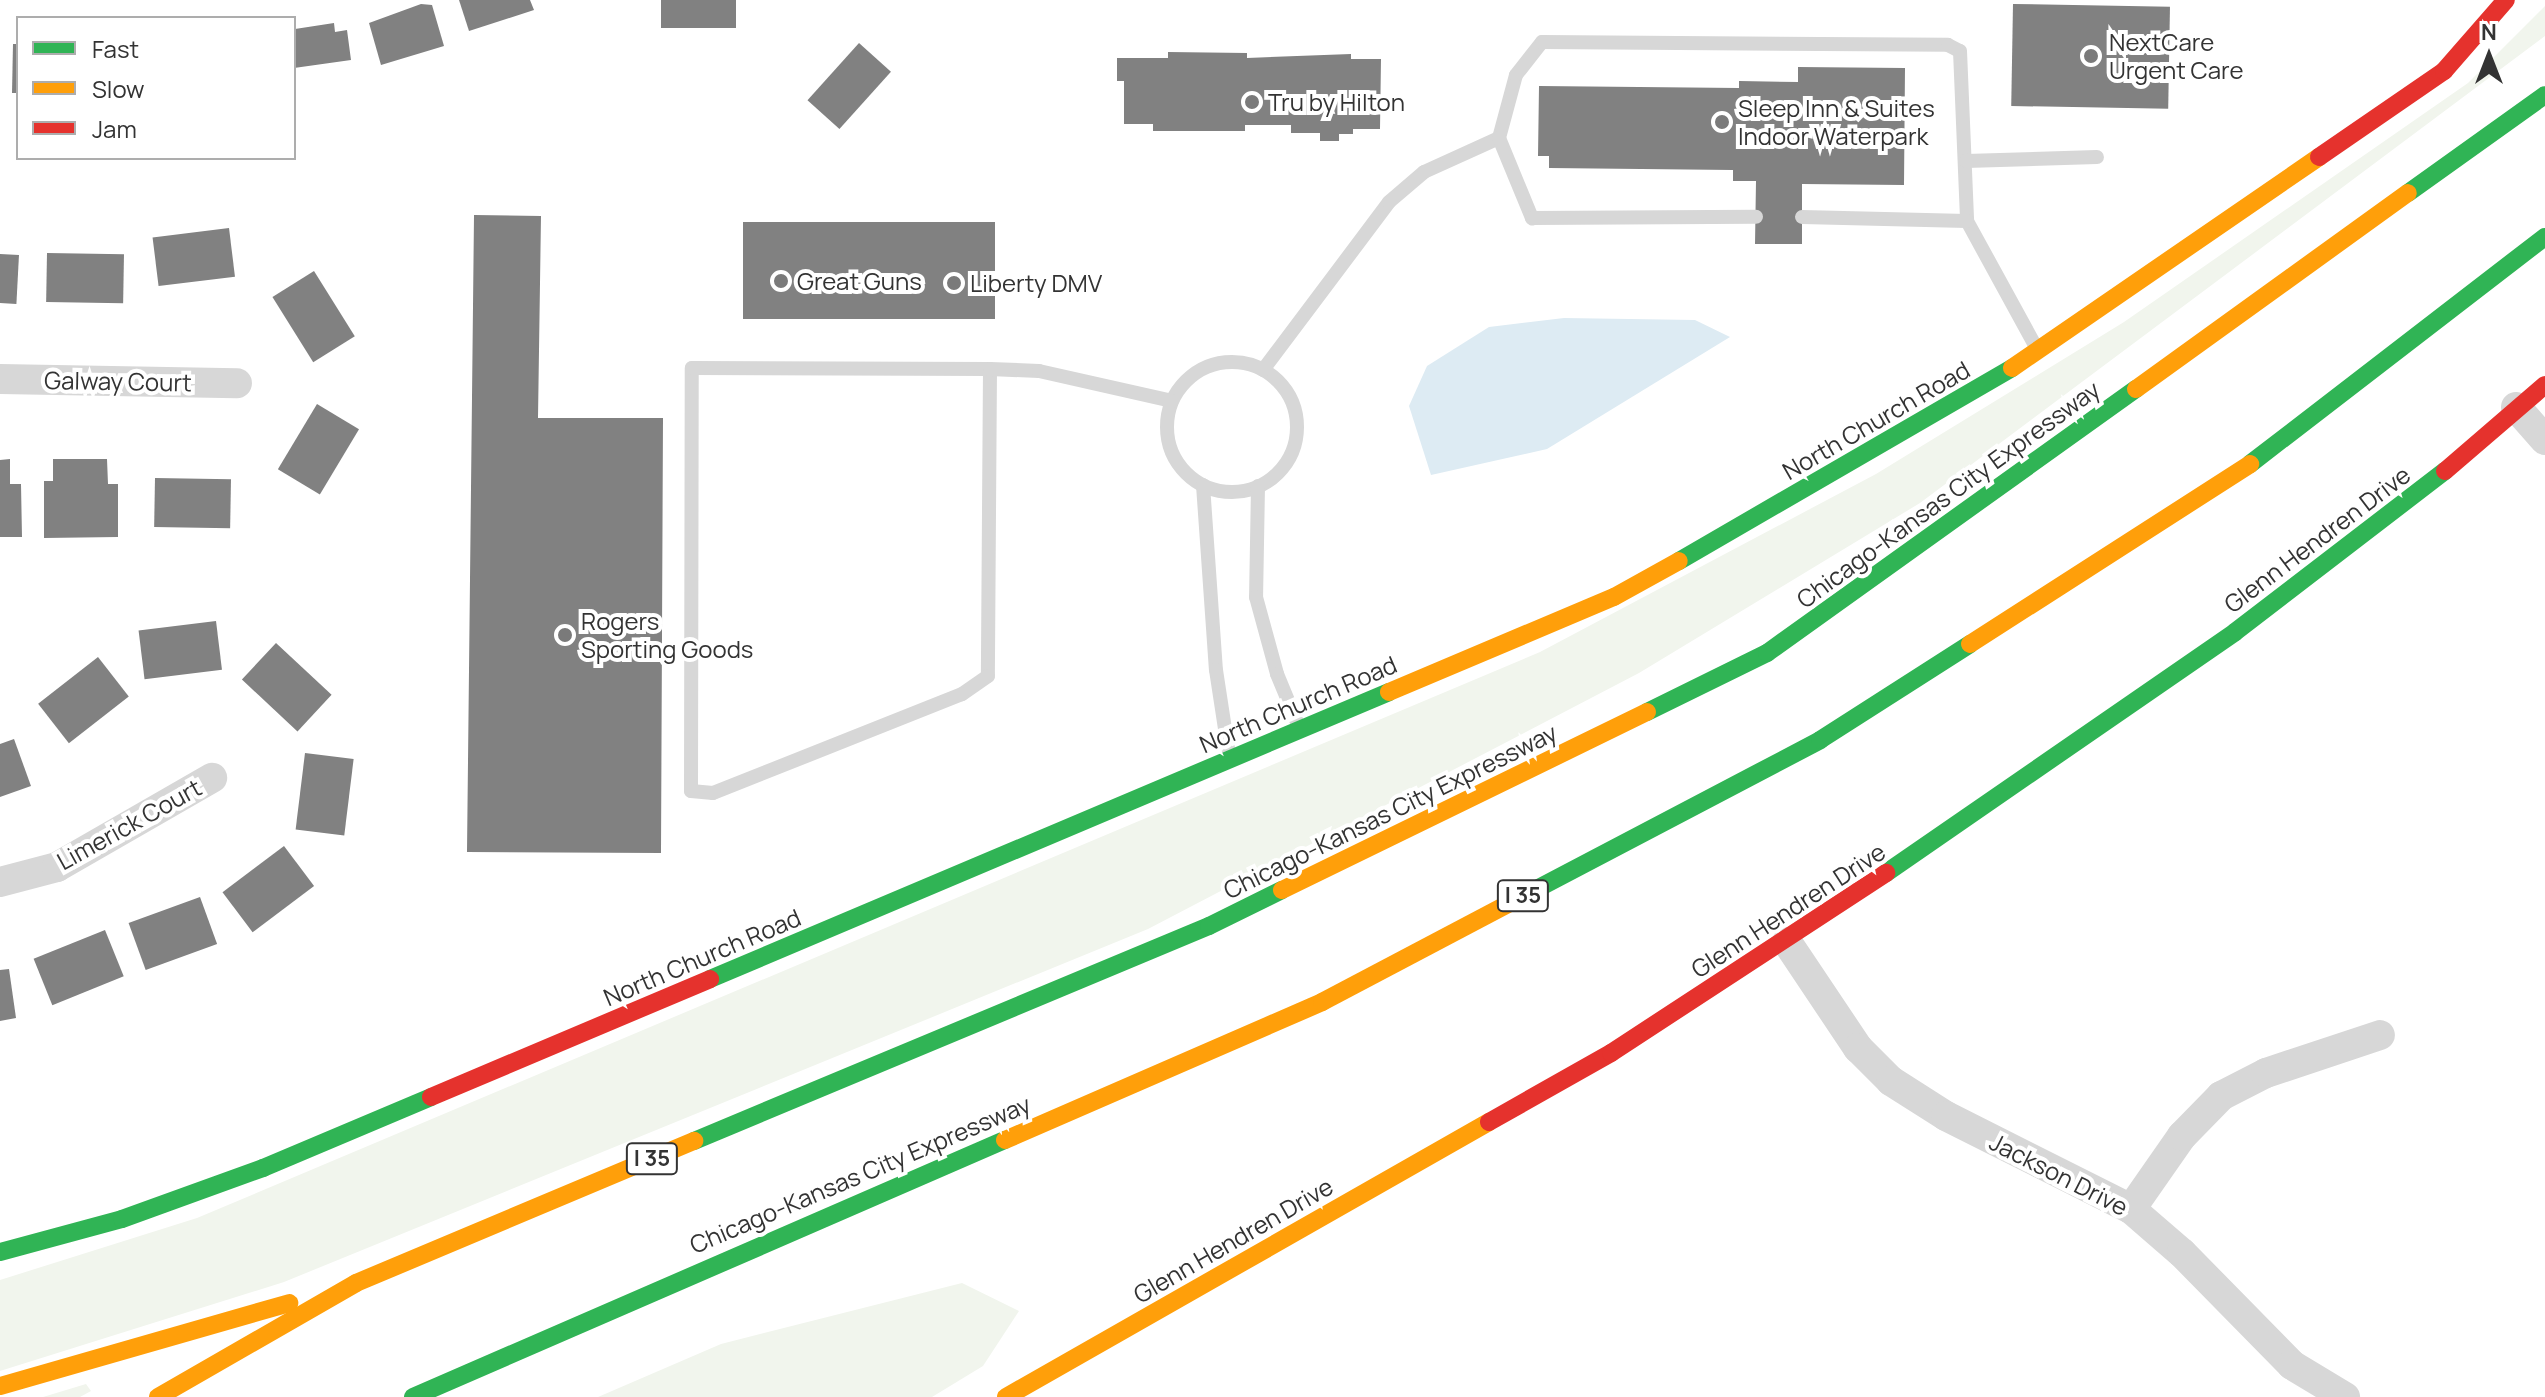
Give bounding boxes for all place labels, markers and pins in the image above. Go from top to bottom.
place label: NextCare Urgent Care [2109,28,2244,84]
marker: NextCare Urgent Care [2080,45,2102,67]
place label: Tru by Hilton [1268,88,1405,116]
marker: Tru by Hilton [1243,93,1261,111]
place label: Sleep Inn & Suites Indoor Waterpark [1738,94,1935,150]
marker: Sleep Inn & Suites Indoor Waterpark [1713,113,1731,131]
place label: Great Guns [797,267,922,295]
place label: Liberty DMV [970,269,1102,297]
marker: Great Guns [772,272,790,290]
marker: Liberty DMV [945,274,963,292]
place label: Rogers Sporting Goods [581,607,753,663]
marker: Rogers Sporting Goods [556,626,574,644]

